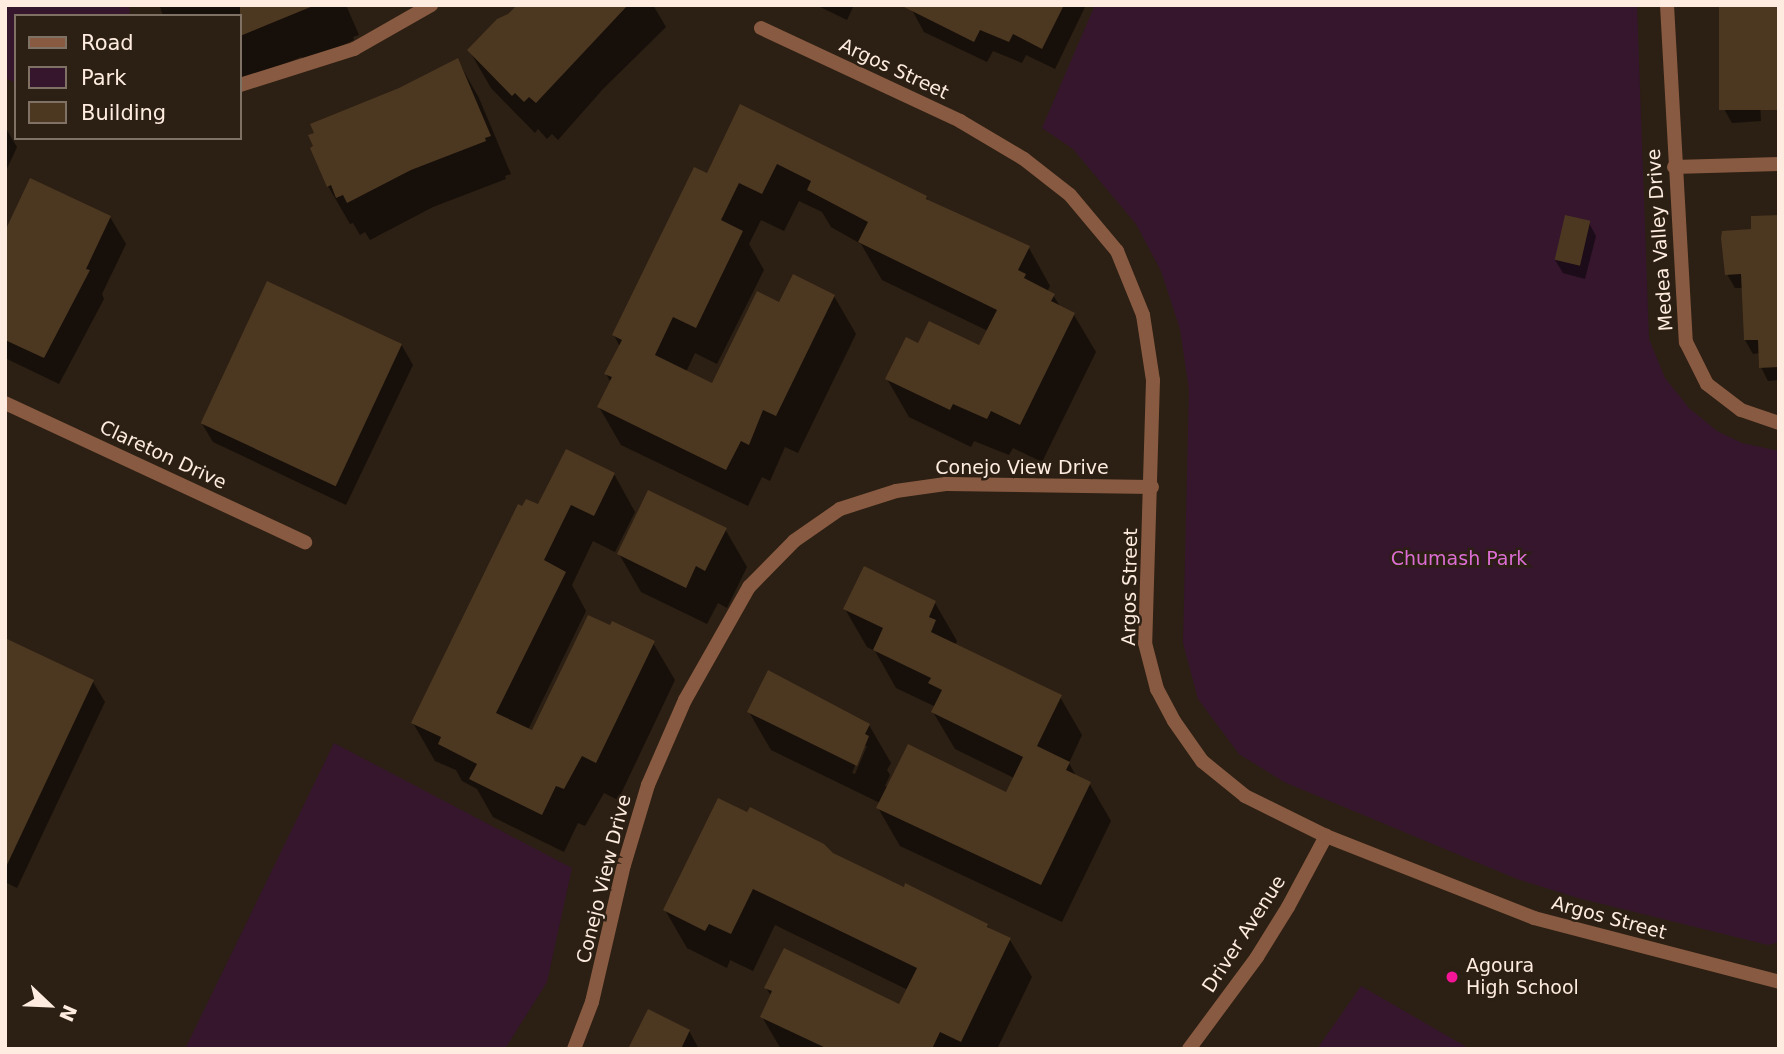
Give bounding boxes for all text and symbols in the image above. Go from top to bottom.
legend [14,14,242,140]
text: Road [81,31,134,55]
street label: Argos Street [836,34,952,104]
text: Park [81,66,126,90]
text: Building [81,101,166,125]
street label: Medea Valley Drive [1642,148,1678,332]
street label: Clareton Drive [96,416,230,494]
street label: Conejo View Drive [935,457,1109,479]
street label: Argos Street [1118,528,1142,646]
park label: Chumash Park [1391,548,1527,570]
street label: Conejo View Drive [572,792,636,966]
street label: Driver Avenue [1198,871,1290,997]
street label: Argos Street [1549,892,1669,944]
place label: Agoura High School [1466,955,1579,999]
marker: Agoura High School [1444,969,1460,985]
north arrow [14,970,84,1040]
text: N [55,1002,82,1025]

